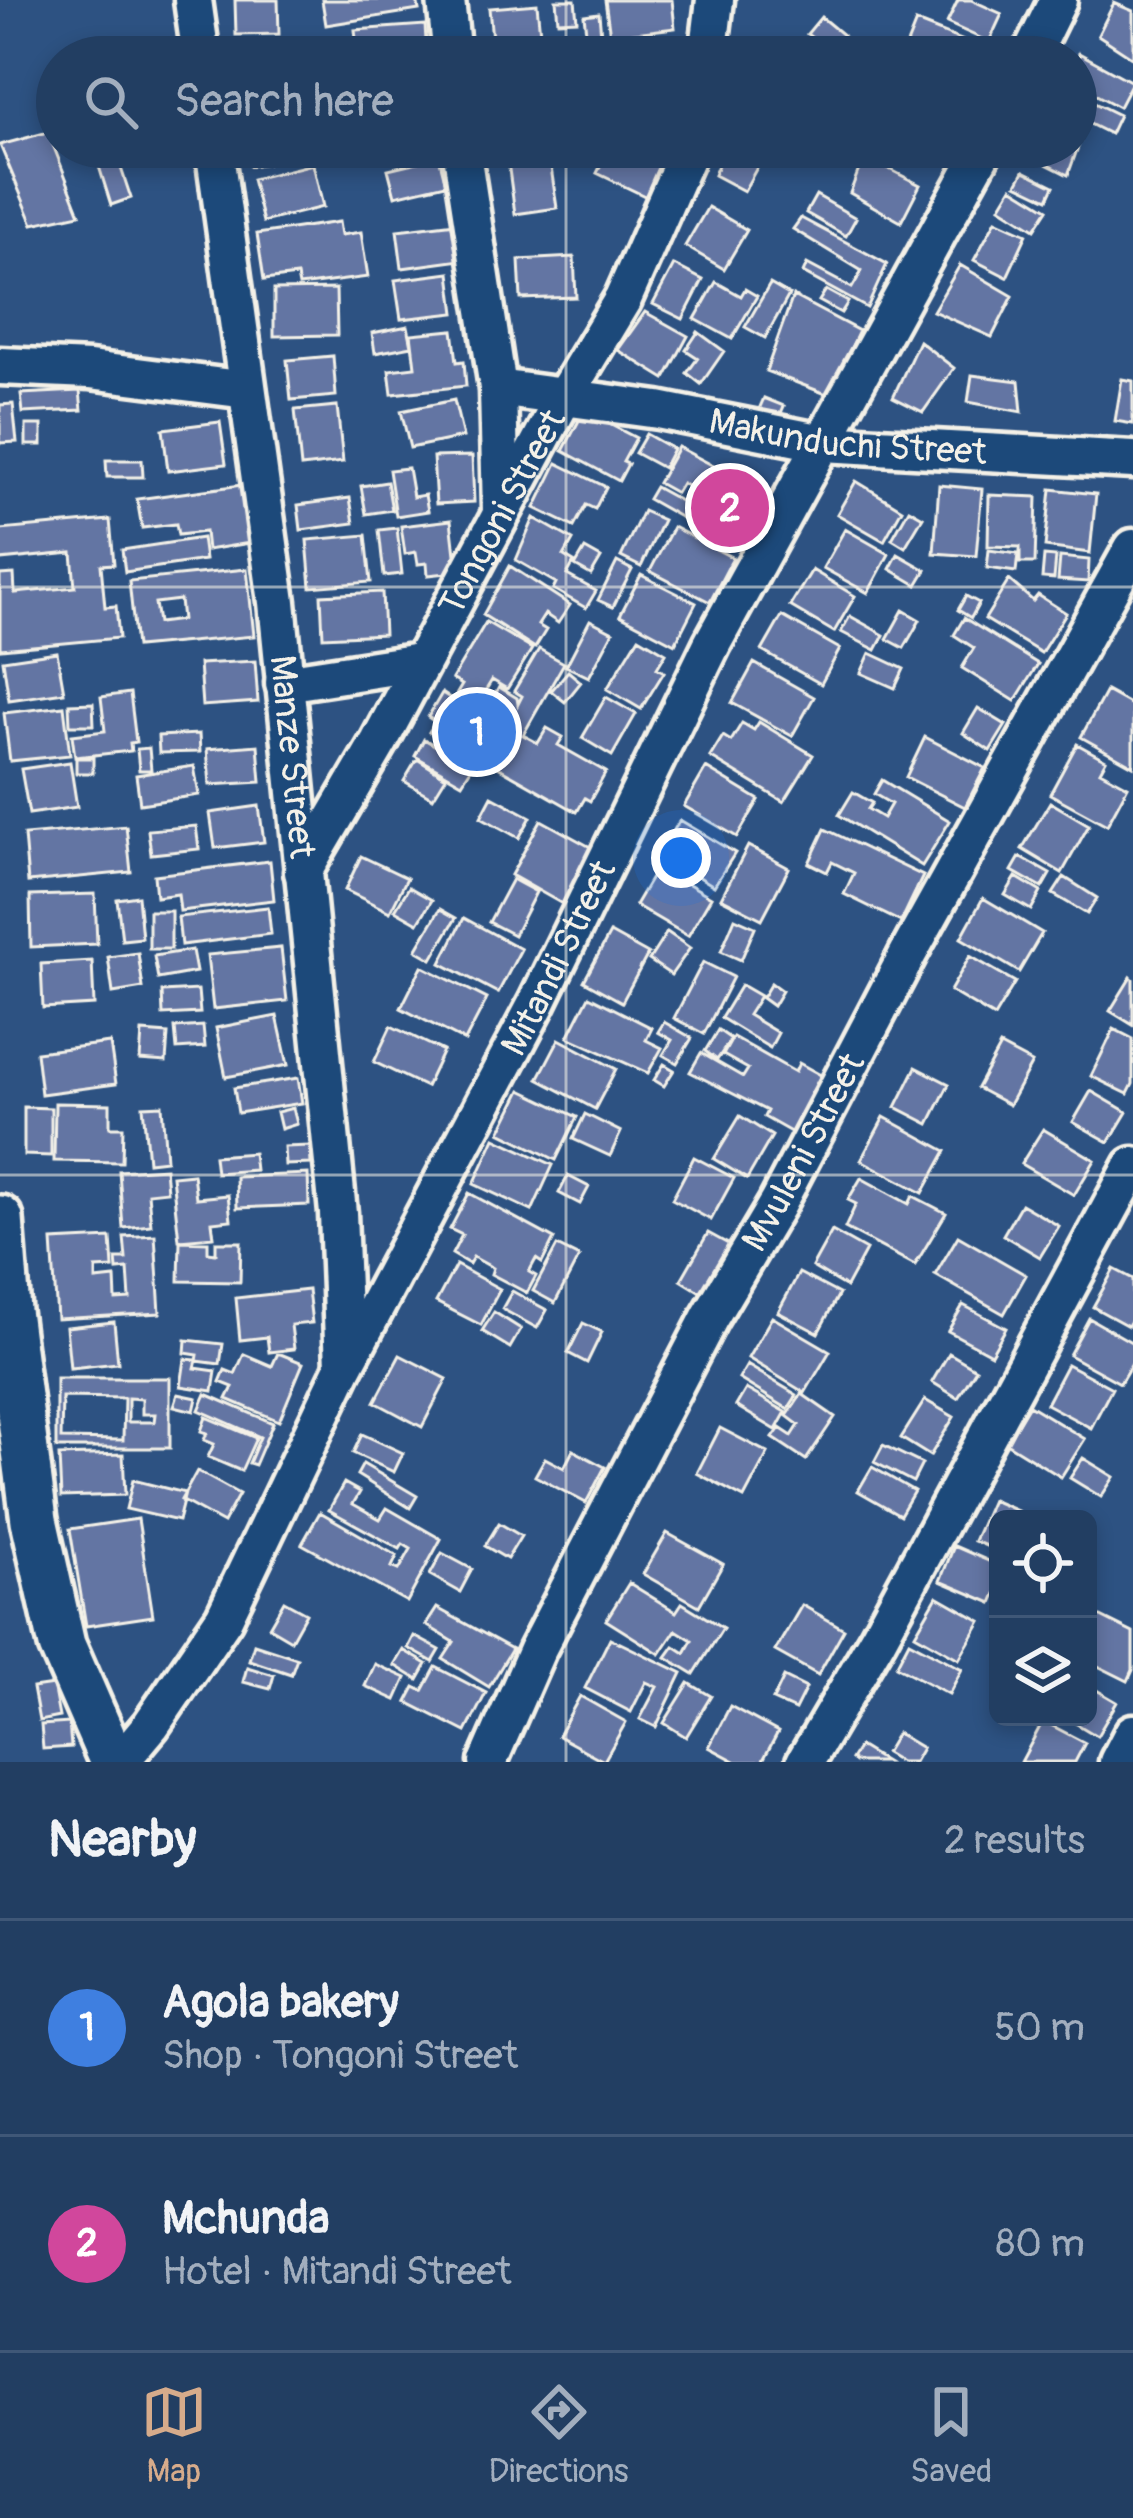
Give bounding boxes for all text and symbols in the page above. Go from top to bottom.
search box [36,36,1097,168]
icon: search [78,69,144,135]
text: Search here [174,74,394,130]
street label: Makunduchi Street [705,398,988,474]
street label: Tongoni Street [429,401,576,623]
pin: 2 [691,463,769,553]
street label: Manze Street [260,653,325,861]
pin: 1 [438,687,516,777]
your location [651,828,711,888]
street label: Mitandi Street [491,852,626,1063]
street label: Mvuleni Street [732,1045,875,1259]
map controls [989,1510,1097,1726]
button: locate [989,1510,1097,1618]
button: layers [989,1618,1097,1726]
text: Nearby [48,1808,196,1872]
text: 2 results [944,1816,1085,1865]
text: Agola bakery [162,1975,399,2031]
text: 1 [79,2003,95,2052]
text: 50 m [994,2003,1085,2052]
text: Shop · Tongoni Street [162,2031,518,2080]
text: Mchunda [162,2191,329,2247]
text: 2 [76,2219,98,2268]
text: 80 m [996,2219,1085,2268]
text: Hotel · Mitandi Street [162,2247,511,2296]
tab: Map [141,2379,207,2492]
tab: Directions [489,2379,629,2492]
tab: Saved [910,2379,992,2492]

